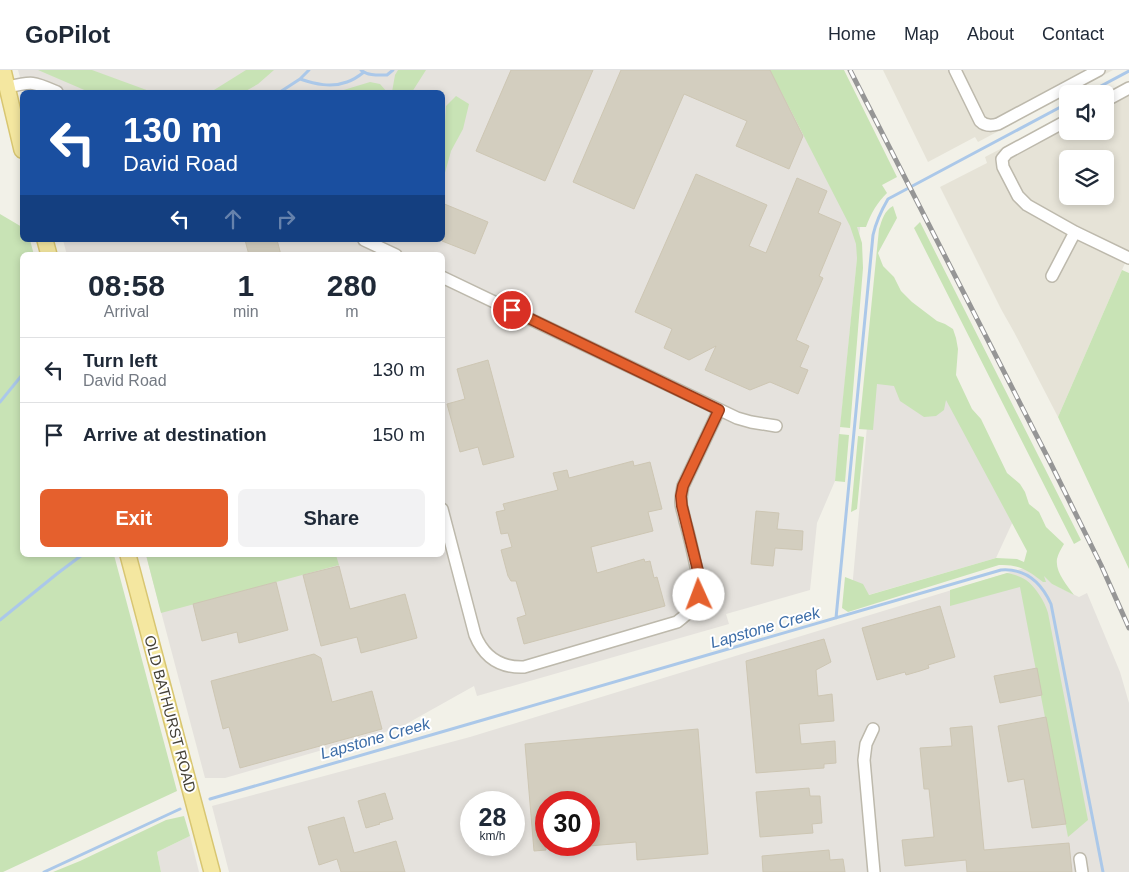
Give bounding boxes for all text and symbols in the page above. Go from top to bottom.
text: GoPilot [25,21,110,48]
text: Home [828,24,876,44]
text: Map [904,24,939,44]
text: About [967,24,1014,44]
text: Contact [1042,24,1104,44]
map controls [1059,85,1114,205]
button: sound [1059,85,1114,140]
icon: left [40,110,105,175]
text: 130 m [123,110,222,149]
button: layers [1059,150,1114,205]
text: David Road [123,151,238,176]
icon: left [166,205,194,233]
icon: ahead [219,205,247,233]
icon: right [272,205,300,233]
text: 08:58 [88,269,165,302]
text: 1 [237,269,254,302]
text: 280 [327,269,377,302]
pin [491,289,533,331]
icon: arrive [498,296,526,324]
text: Arrival [104,303,149,320]
text: min [233,303,259,320]
text: m [345,303,358,320]
text: Turn left [83,350,158,371]
icon: left [40,356,68,384]
text: 130 m [372,359,425,380]
text: David Road [83,372,167,389]
icon: arrive [40,421,68,449]
text: Arrive at destination [83,424,267,445]
text: 150 m [372,424,425,445]
button: Exit [40,489,228,547]
button: Share [238,489,425,547]
position arrow [672,568,724,620]
water label: Lapstone Creek [708,603,823,651]
street label: OLD BATHURST ROAD [141,633,200,794]
water label: Lapstone Creek [318,714,433,762]
speed limit sign: 30 [535,791,600,856]
text: 28 [479,803,506,831]
text: km/h [479,829,506,843]

